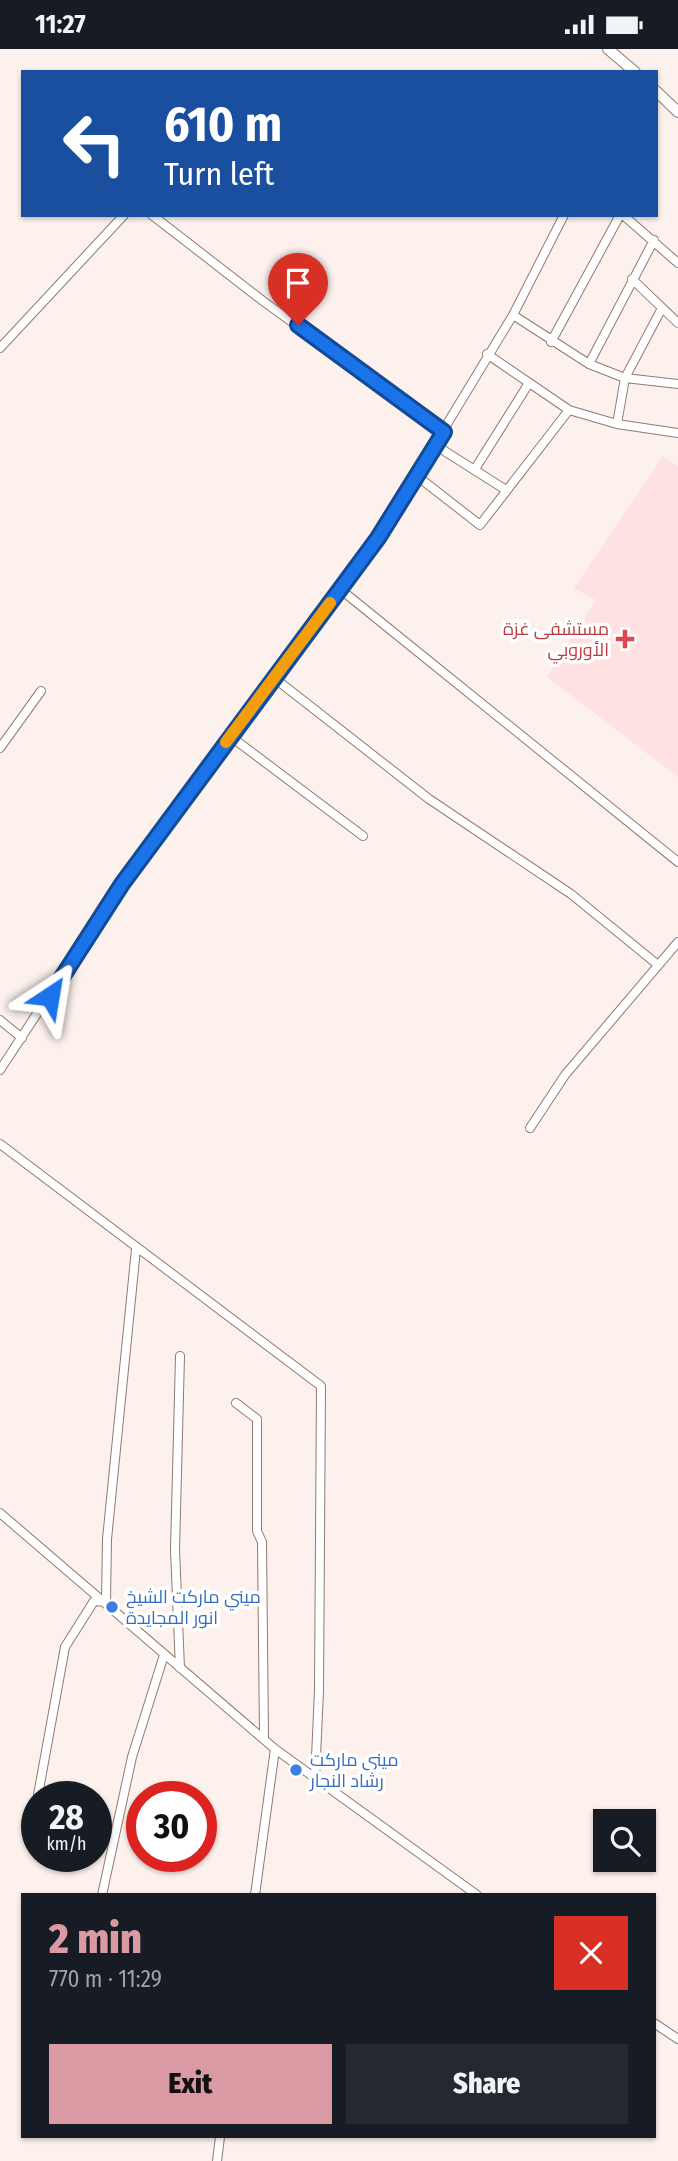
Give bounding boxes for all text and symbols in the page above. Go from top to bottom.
text: 11:27 [35,9,85,40]
text: 610 m [164,95,282,154]
icon: left [49,98,140,189]
text: Turn left [164,155,274,193]
pin [268,253,328,325]
icon: arrive [279,264,317,302]
place label: مستشفى غزة الأوروبي [503,618,609,664]
marker: مستشفى غزة الأوروبي [615,629,635,649]
position arrow [13,959,87,1033]
place label: ميني ماركت الشيخ انور المجايدة [126,1586,261,1629]
marker: ميني ماركت الشيخ انور المجايدة [104,1599,120,1615]
place label: ميني ماركت رشاد النجار [309,1749,399,1792]
marker: ميني ماركت رشاد النجار [288,1762,304,1778]
speed limit sign: 30 [126,1781,217,1872]
text: 28 [49,1796,84,1838]
map controls [593,1809,656,1872]
button: search [593,1809,656,1872]
text: km/h [46,1833,87,1855]
text: 2 min [49,1914,142,1964]
button: close [554,1916,628,1990]
text: 770 m · 11:29 [49,1965,162,1993]
button: Exit [49,2044,332,2124]
button: Share [346,2044,628,2124]

